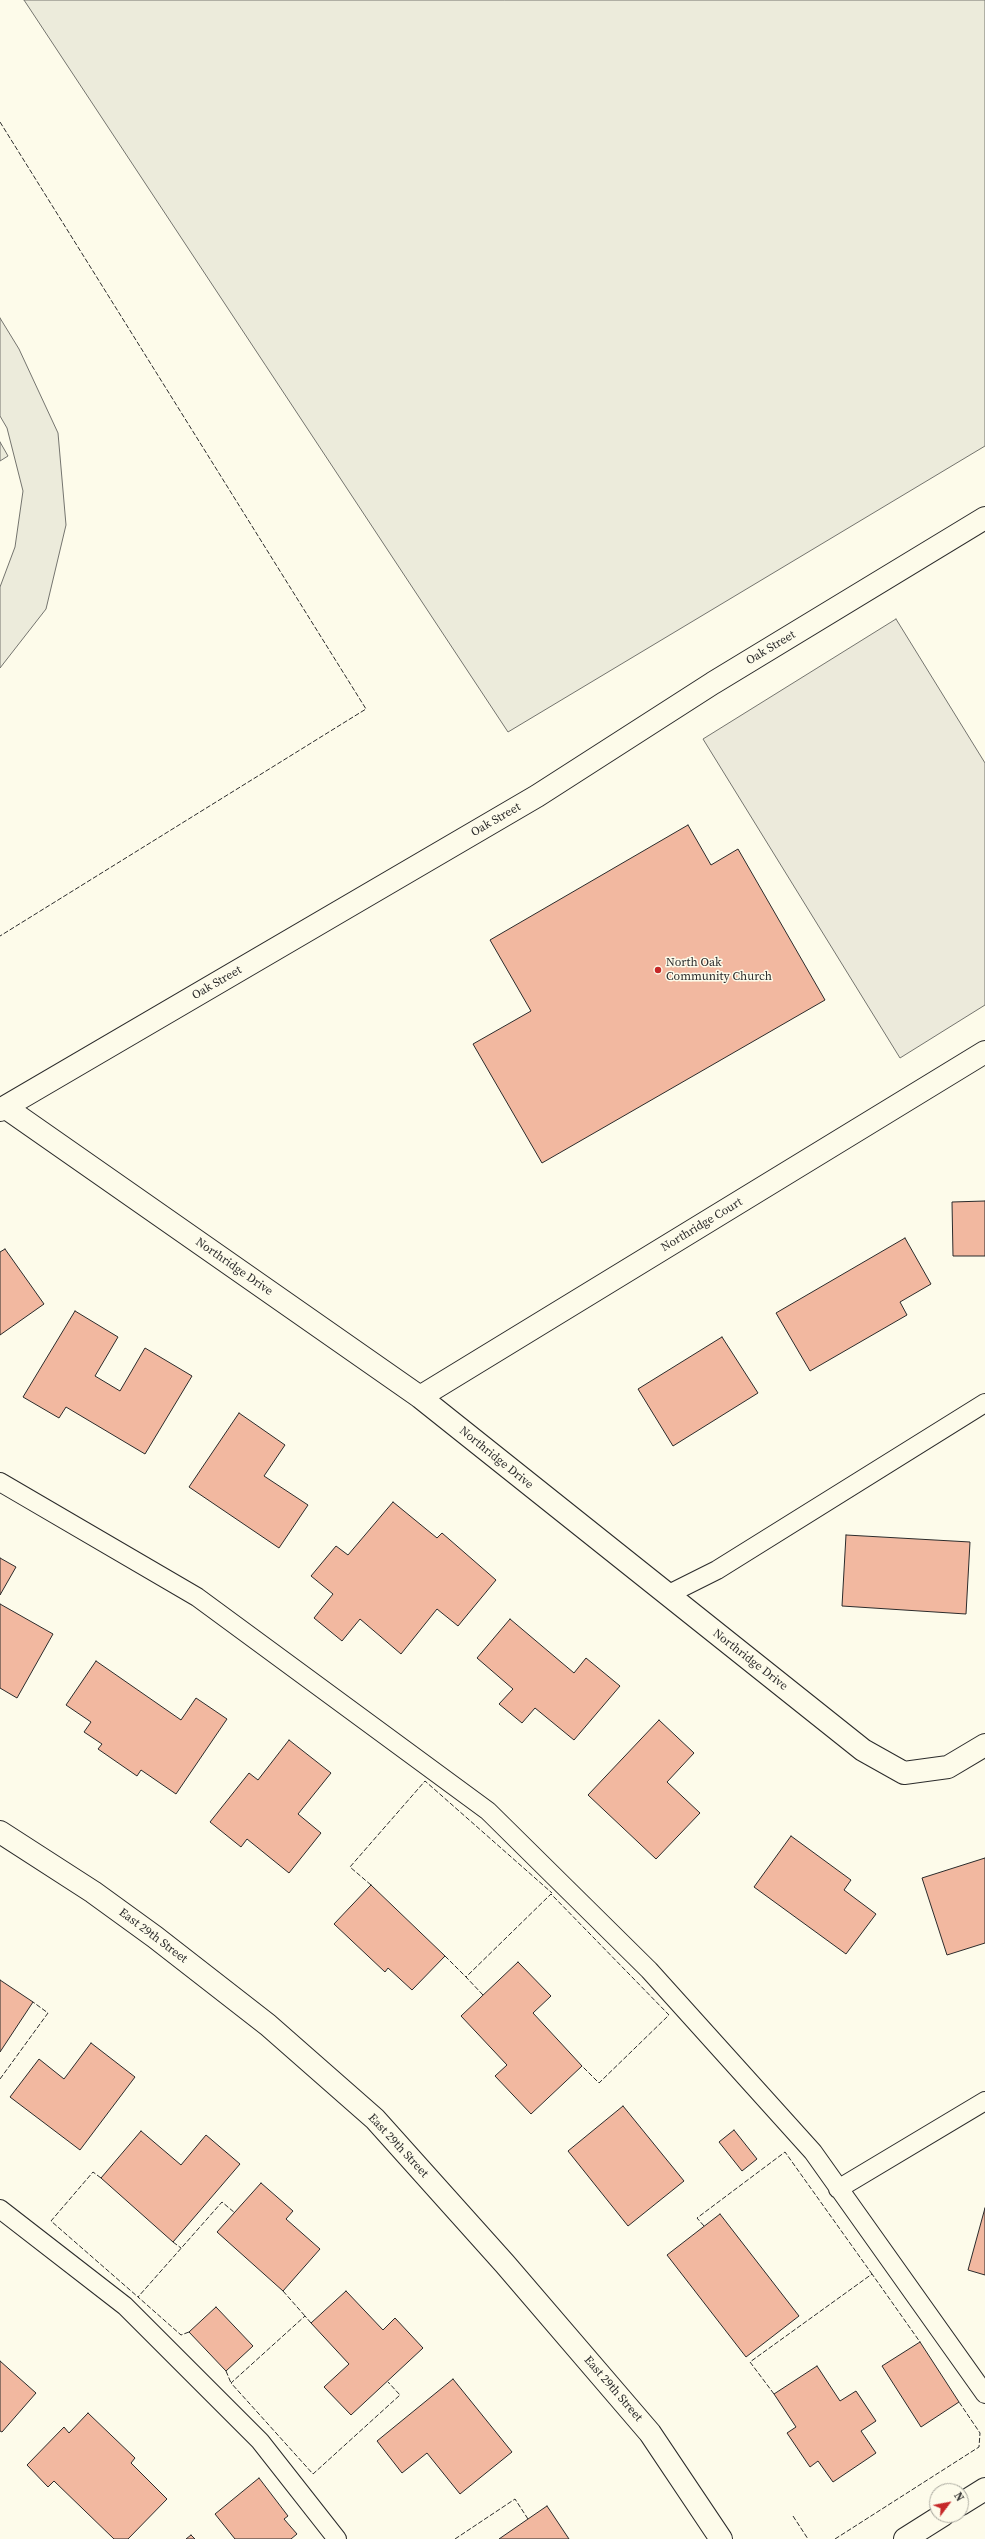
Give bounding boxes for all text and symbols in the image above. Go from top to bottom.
street label: Oak Street [744,628,798,668]
street label: Oak Street [469,800,523,840]
place label: North Oak Community Church [666,956,772,984]
street label: Oak Street [190,963,244,1003]
marker: North Oak Community Church [653,965,663,975]
street label: Northridge Court [659,1195,745,1255]
street label: Northridge Drive [193,1235,275,1299]
street label: Northridge Drive [456,1424,536,1492]
street label: Northridge Drive [710,1626,790,1694]
street label: East 29th Street [116,1906,190,1966]
street label: East 29th Street [365,2111,431,2181]
street label: East 29th Street [581,2353,645,2425]
north arrow [929,2483,969,2523]
text: N [950,2490,967,2504]

